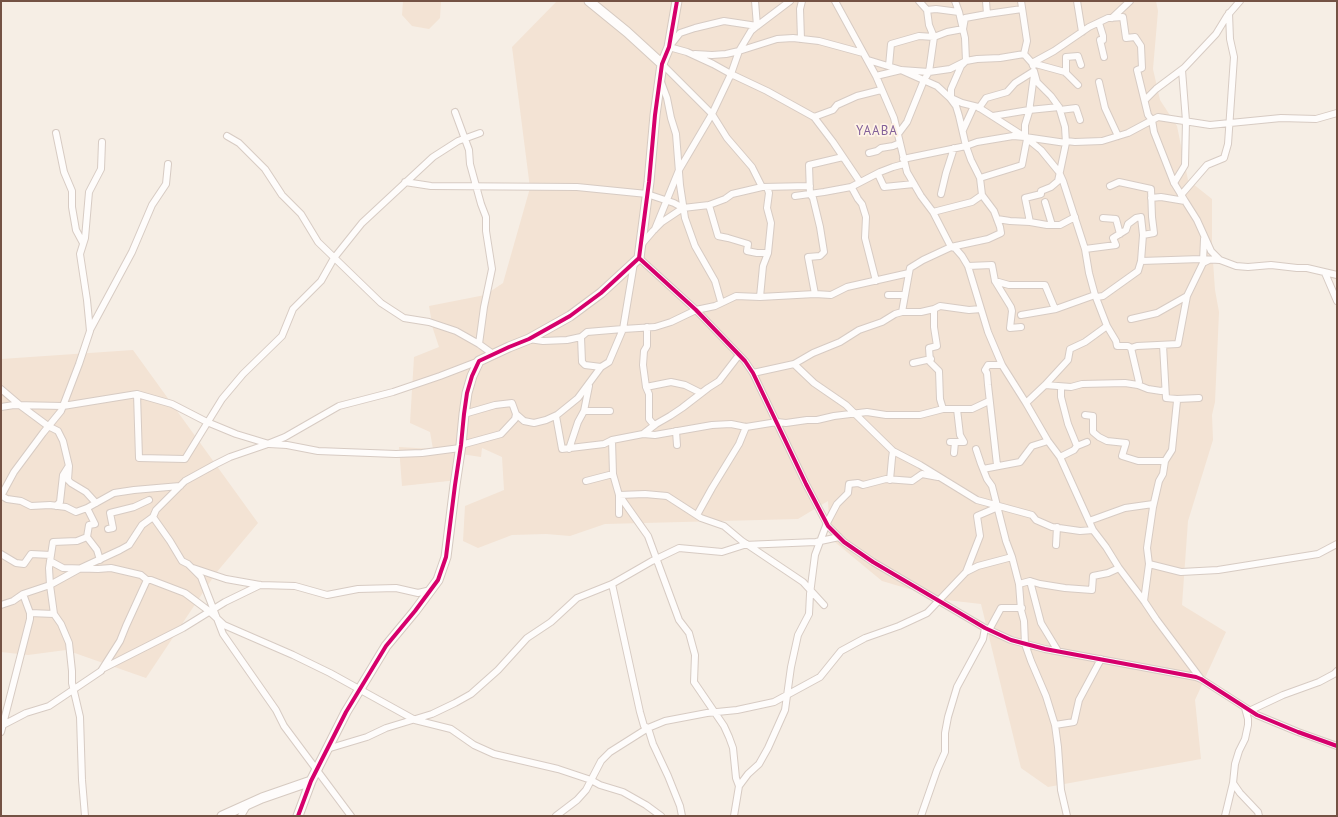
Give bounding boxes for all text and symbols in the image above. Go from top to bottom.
district label: YAABA [856,123,898,139]

